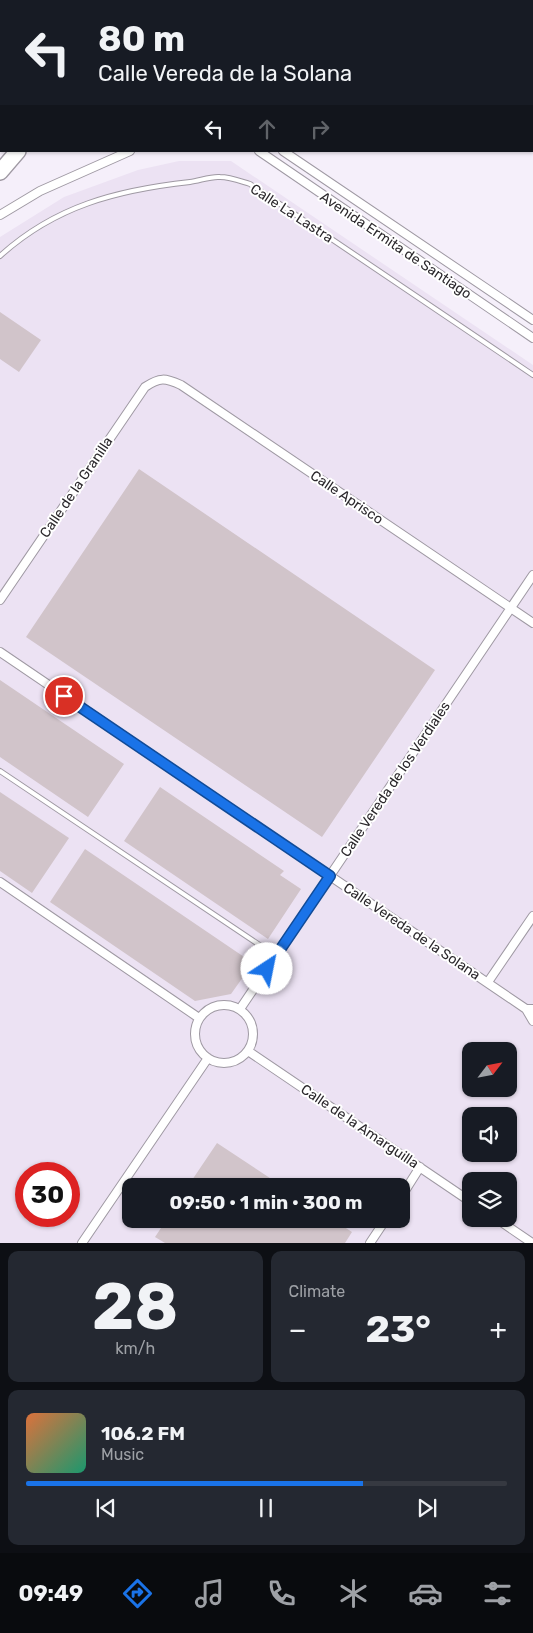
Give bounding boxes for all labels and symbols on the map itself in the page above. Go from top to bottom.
street label: Calle La Lastra [247,180,336,247]
street label: Avenida Ermita de Santiago [317,188,475,303]
street label: Calle de la Granilla [36,434,117,541]
street label: Calle Aprisco [307,467,386,528]
pin [43,675,85,717]
street label: Calle Vereda de los Verdiales [337,698,454,860]
street label: Calle Vereda de la Solana [340,879,484,984]
position arrow [240,942,292,994]
north arrow [462,1042,518,1098]
street label: Calle de la Amarguilla [298,1081,422,1172]
speed limit sign: 30 [15,1162,80,1227]

